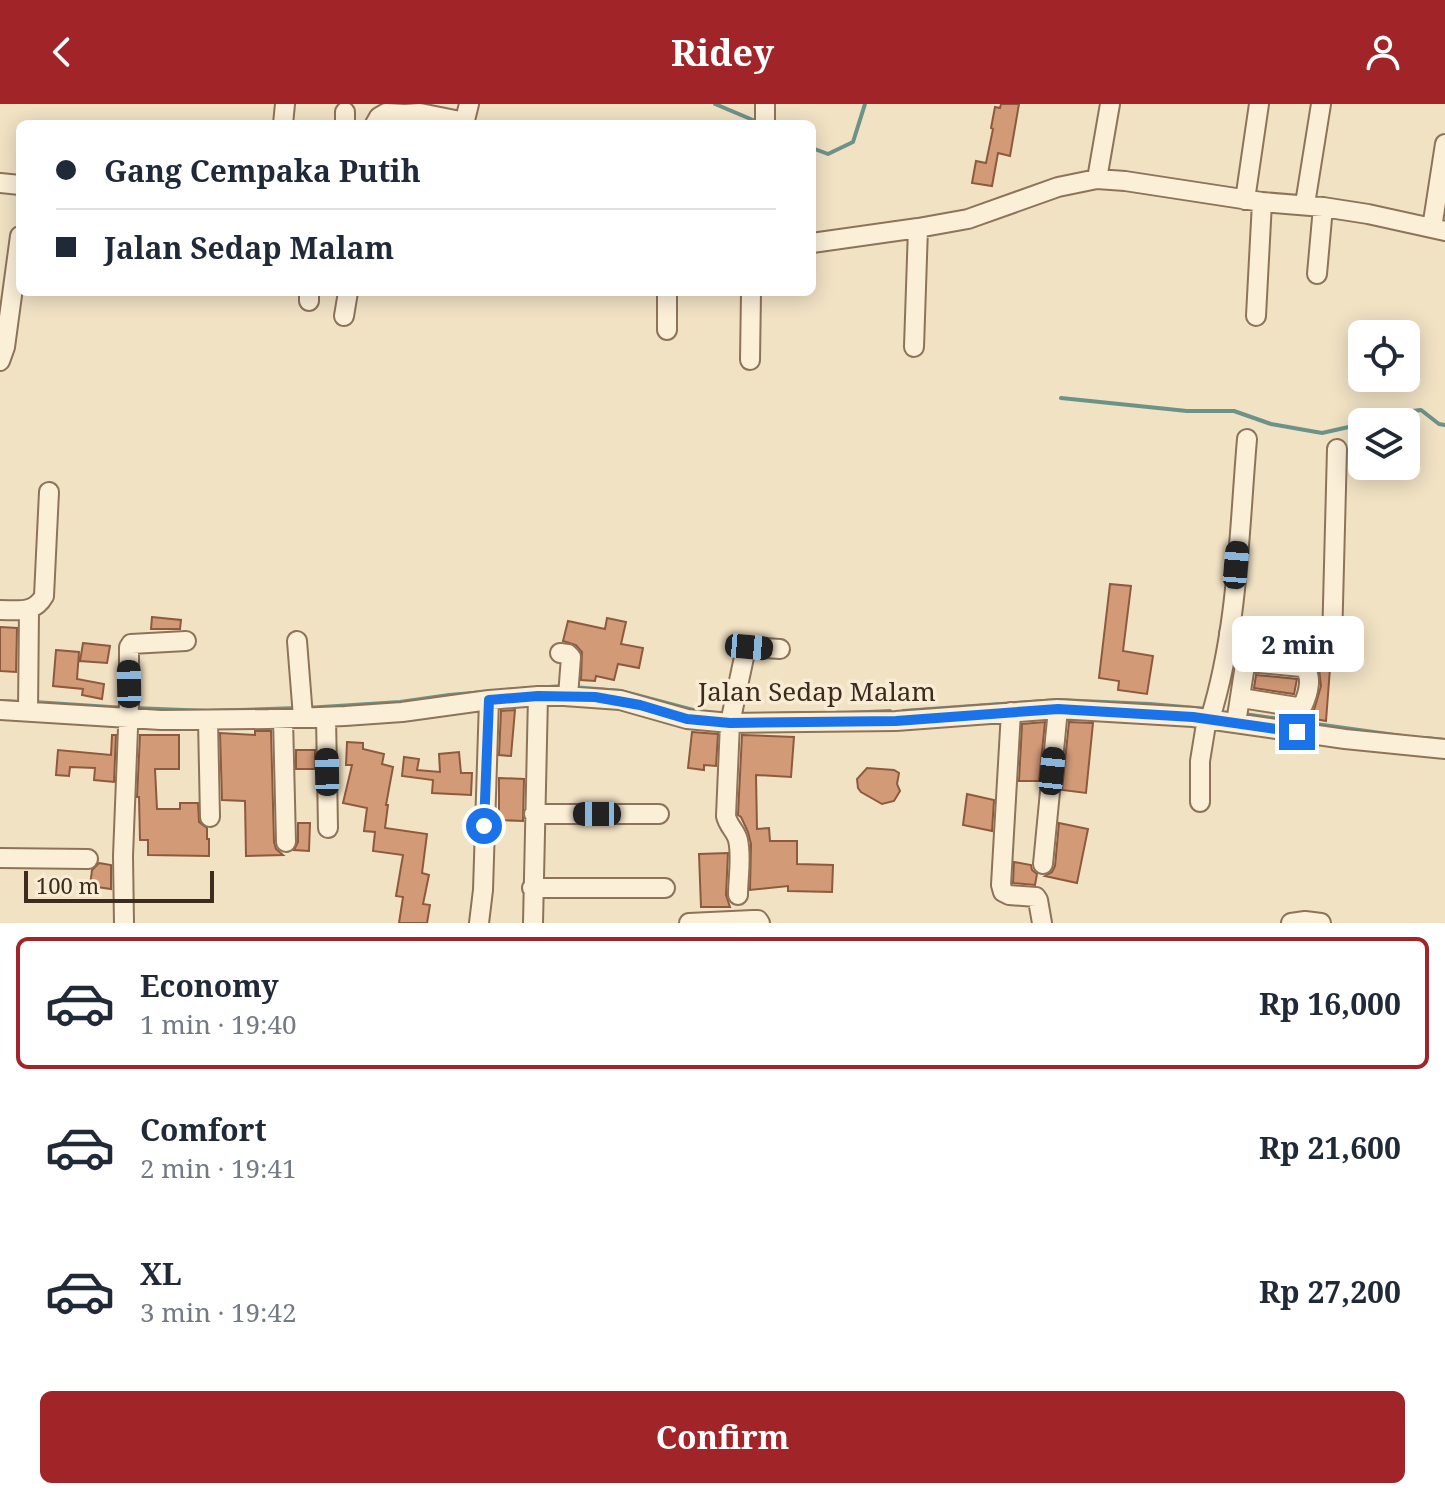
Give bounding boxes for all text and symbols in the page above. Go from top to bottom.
text: Ridey [671,28,774,77]
icon: back [40,30,84,74]
icon: person [1361,30,1405,74]
text: Gang Cempaka Putih [104,150,421,191]
text: Jalan Sedap Malam [104,227,394,268]
map controls [1348,320,1420,480]
button: locate [1348,320,1420,392]
button: layers [1348,408,1420,480]
car [1222,540,1250,590]
callout: 2 min [1231,616,1363,672]
text: 2 min [1261,626,1335,662]
car [724,633,774,661]
car [117,660,141,708]
street label: Jalan Sedap Malam [697,673,936,709]
route end [1279,714,1315,750]
car [1038,746,1066,796]
car [315,748,339,796]
car [573,802,621,826]
route start [466,808,502,844]
scale bar [24,867,214,903]
text: 100 m [36,870,99,900]
text: Economy [140,965,279,1006]
icon: car [44,967,116,1039]
text: Rp 16,000 [1259,983,1401,1024]
text: 1 min · 19:40 [140,1006,297,1042]
text: Comfort [140,1109,267,1150]
icon: car [44,1111,116,1183]
text: Rp 21,600 [1259,1127,1401,1168]
text: 2 min · 19:41 [140,1150,297,1186]
text: XL [140,1253,182,1294]
icon: car [44,1255,116,1327]
text: Rp 27,200 [1259,1271,1401,1312]
text: 3 min · 19:42 [140,1294,297,1330]
button: Confirm [40,1391,1405,1483]

